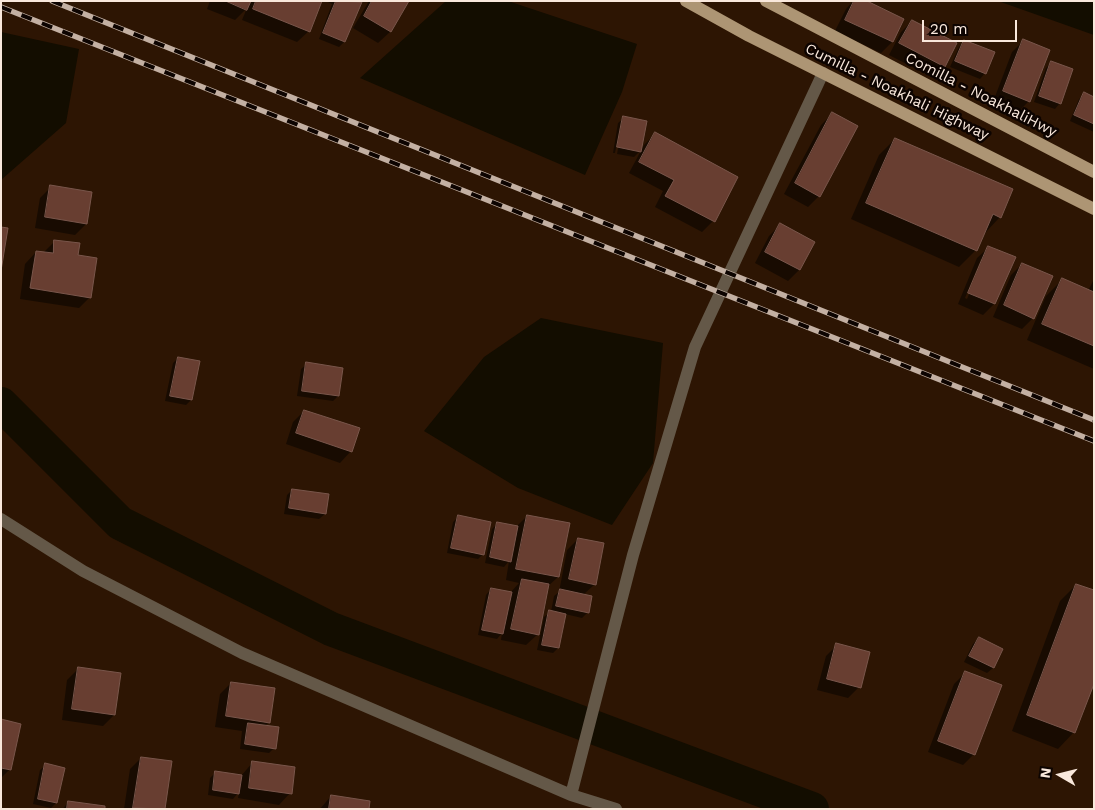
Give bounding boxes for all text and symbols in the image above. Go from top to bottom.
scale bar [925,10,1020,42]
text: 20 m [930,20,968,38]
street label: Cumilla - Noakhali Highway [802,40,992,144]
street label: Comilla - NoakhaliHwy [902,49,1060,141]
north arrow [1035,750,1085,800]
text: N [1037,767,1054,779]

